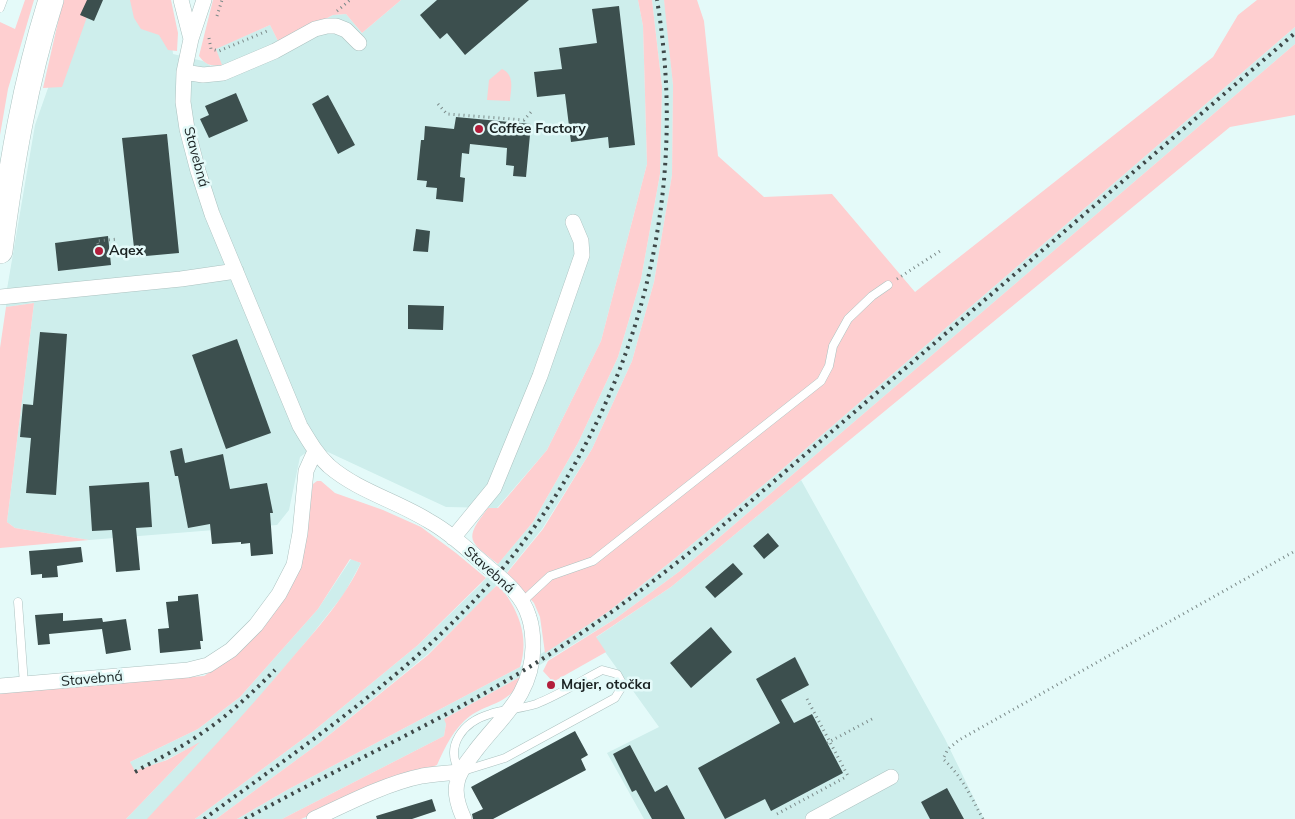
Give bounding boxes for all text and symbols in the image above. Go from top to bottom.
place label: Coffee Factory [489,121,586,137]
marker: Coffee Factory [473,123,485,135]
street label: Stavebná [180,125,212,189]
place label: Aqex [109,243,143,259]
marker: Aqex [93,245,105,257]
street label: Stavebná [460,543,518,597]
street label: Stavebná [60,668,124,690]
place label: Majer, otočka [561,677,651,693]
marker: Majer, otočka [545,679,557,691]

